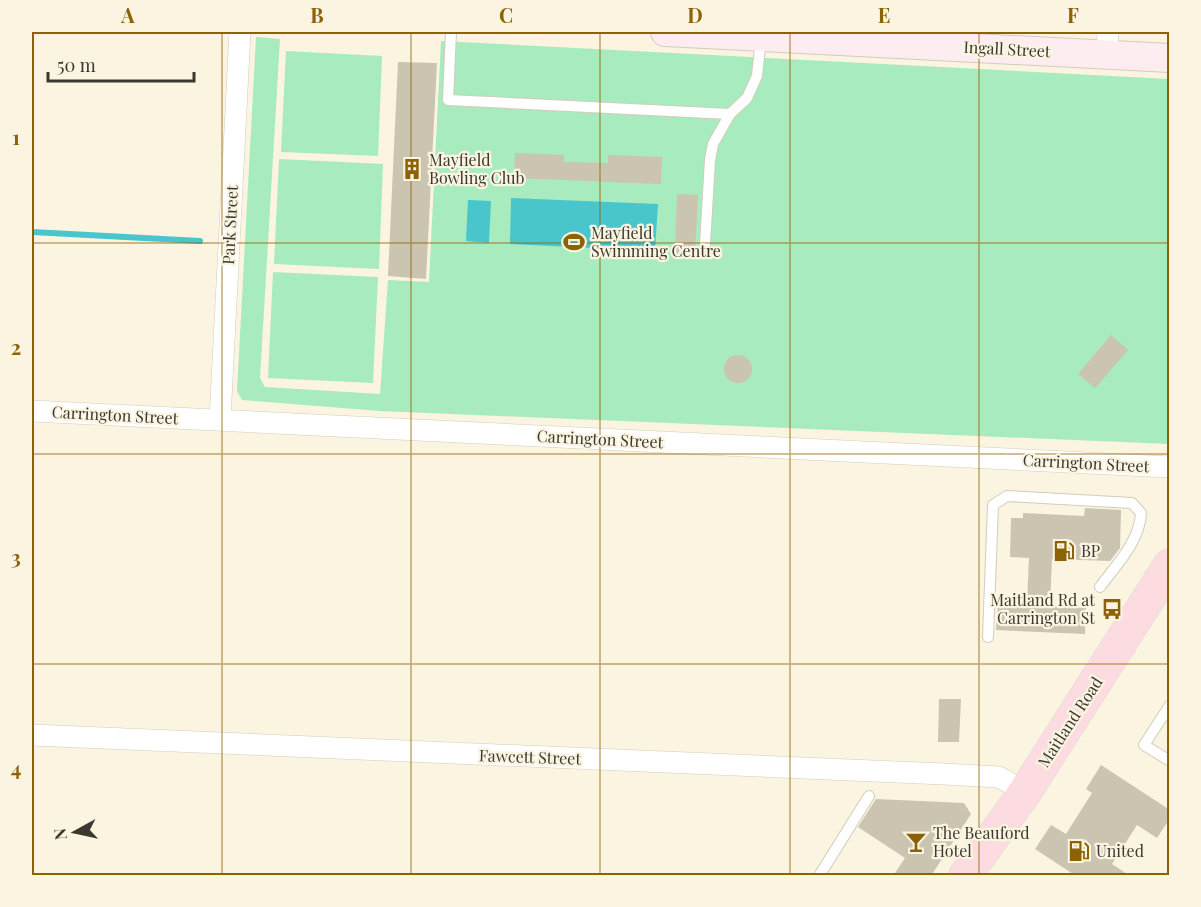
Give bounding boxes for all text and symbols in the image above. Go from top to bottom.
text: A [120,1,135,28]
text: B [310,1,324,28]
text: C [499,1,513,28]
text: D [687,1,703,28]
text: E [878,1,890,28]
text: F [1067,1,1079,28]
street label: Ingall Street [963,36,1051,61]
scale bar [48,45,194,83]
text: 50 m [57,53,96,77]
text: 1 [12,123,20,150]
place label: Mayfield Bowling Club [429,149,525,188]
building icon: Mayfield Bowling Club [400,157,424,181]
street label: Park Street [217,184,242,265]
place label: Mayfield Swimming Centre [591,222,721,261]
sports icon: Mayfield Swimming Centre [562,230,586,254]
text: 2 [11,333,21,360]
street label: Carrington Street [51,401,179,428]
street label: Carrington Street [536,425,664,452]
street label: Carrington Street [1022,449,1150,476]
fuel station icon: BP [1052,539,1076,563]
place label: BP [1081,540,1100,561]
text: 3 [11,543,21,570]
place label: Maitland Rd at Carrington St [990,589,1095,628]
bus stop icon: Maitland Rd at Carrington St [1100,597,1124,621]
street label: Maitland Road [1032,672,1107,771]
street label: Fawcett Street [479,744,582,769]
text: 4 [11,754,21,781]
north arrow [45,802,105,862]
place label: The Beauford Hotel [933,822,1030,861]
text: N [48,827,71,841]
bar icon: The Beauford Hotel [904,830,928,854]
fuel station icon: United [1067,839,1091,863]
place label: United [1096,840,1144,861]

